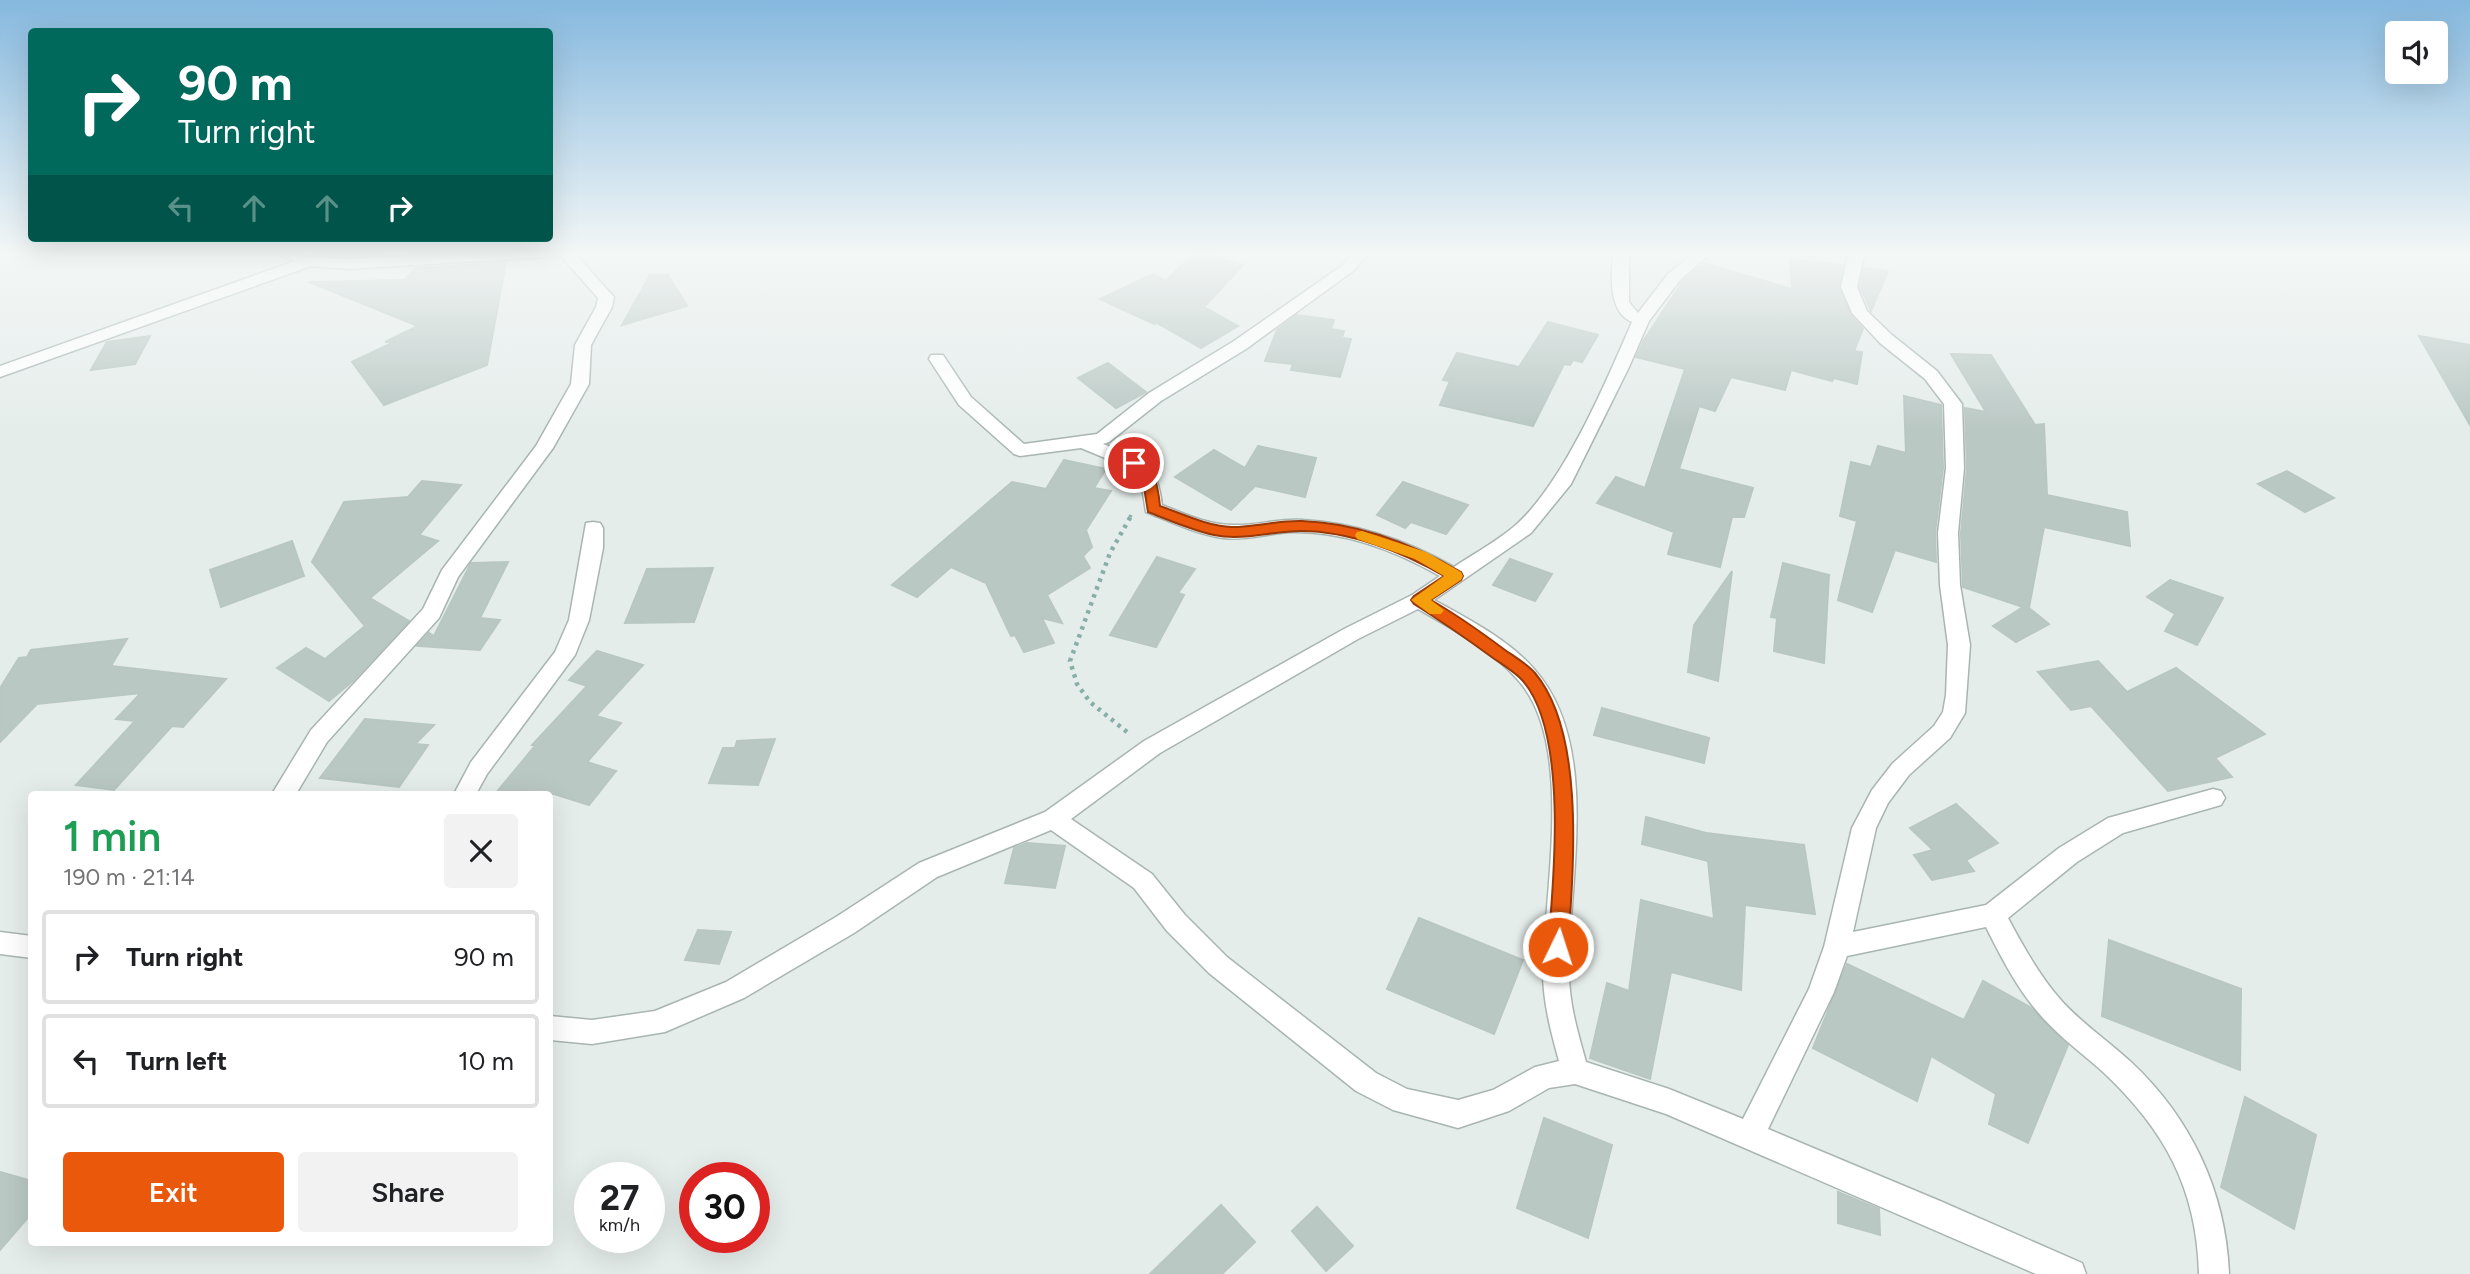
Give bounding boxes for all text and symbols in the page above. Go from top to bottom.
map controls [2385,21,2448,84]
button: sound [2385,21,2448,84]
text: 90 m [178,53,293,112]
icon: right [63,56,154,147]
text: Turn right [178,113,316,151]
icon: left [162,189,200,227]
icon: ahead [235,189,273,227]
icon: ahead [308,189,346,227]
icon: right [381,189,419,227]
pin [1104,433,1164,493]
icon: arrive [1115,444,1153,482]
text: 1 min [63,811,161,862]
button: close [444,814,518,888]
text: 190 m · 21:14 [63,863,195,891]
position arrow [1521,910,1595,984]
icon: right [67,938,105,976]
text: Turn right [126,941,243,973]
text: 90 m [454,941,514,973]
icon: left [67,1042,105,1080]
text: Turn left [126,1045,227,1077]
text: 10 m [458,1045,514,1077]
button: Exit [63,1152,284,1232]
button: Share [298,1152,518,1232]
speed limit sign: 30 [679,1162,770,1253]
text: 27 [600,1177,639,1219]
text: km/h [599,1214,640,1236]

